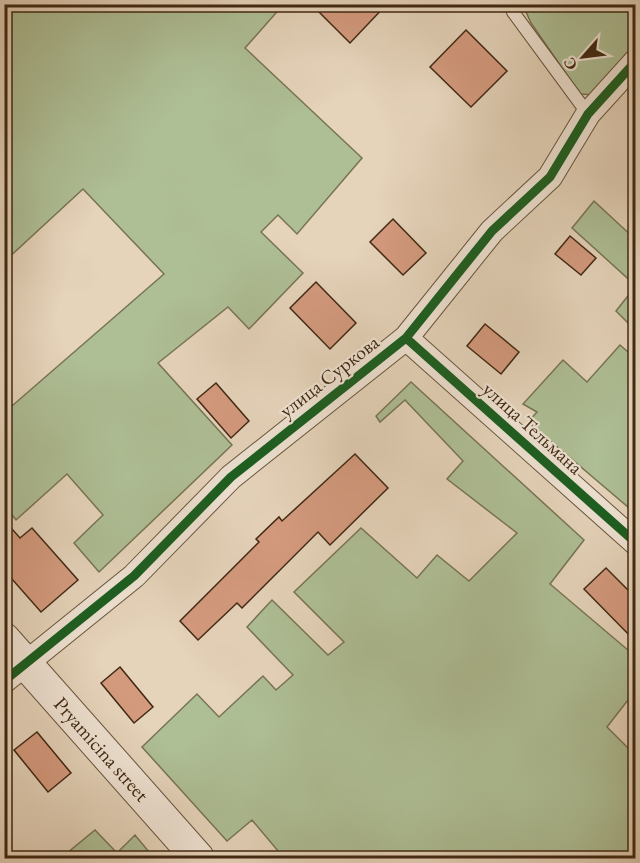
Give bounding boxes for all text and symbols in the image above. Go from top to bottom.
north arrow [553,27,613,87]
text: С [558,54,582,74]
street label: улица Суркова [274,329,384,423]
street label: улица Тельмана [477,376,589,480]
street label: Pryamicina street [48,691,155,807]

